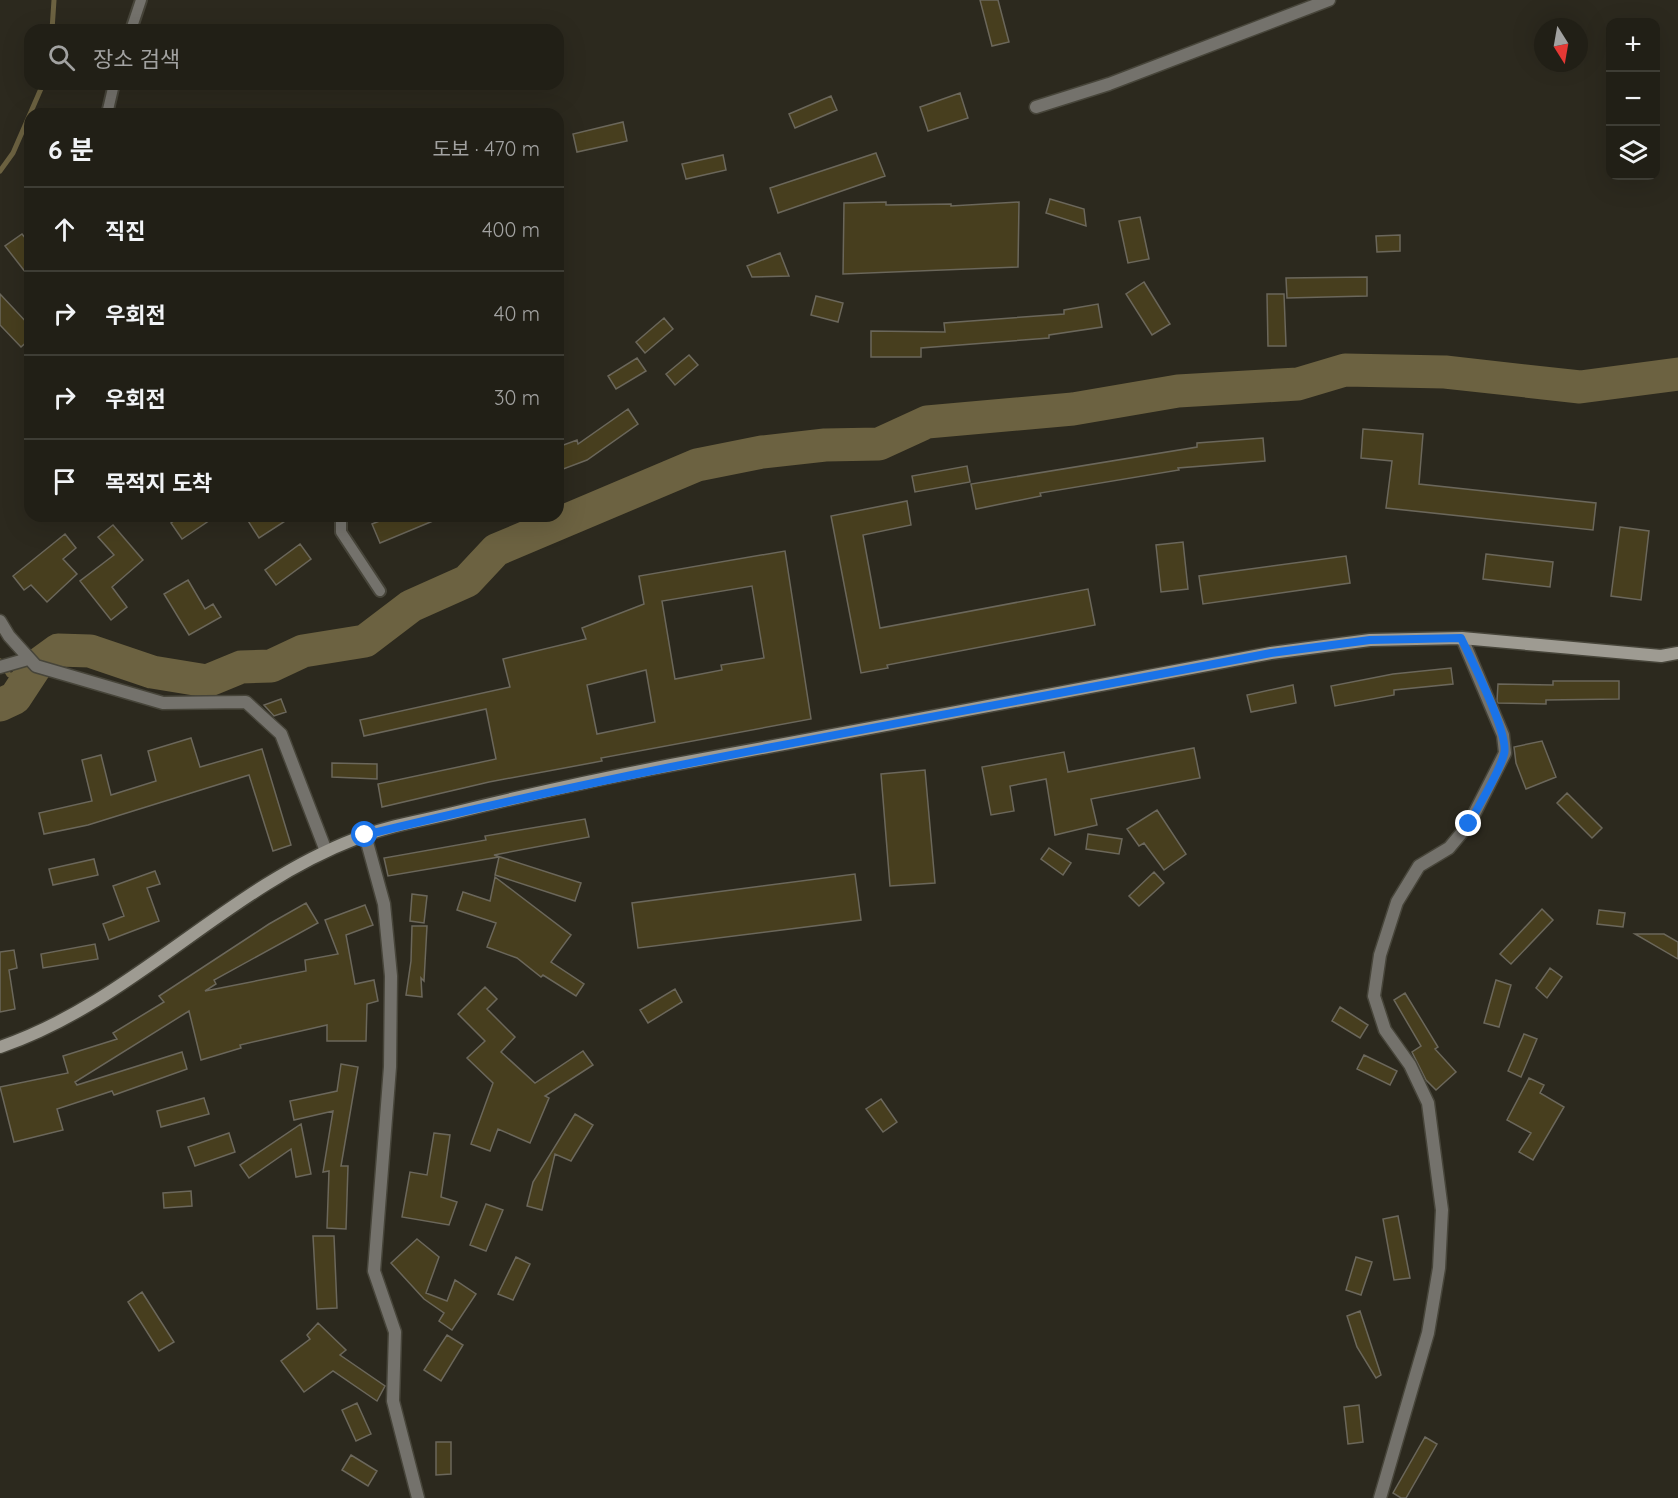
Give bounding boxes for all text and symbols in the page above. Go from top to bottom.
north arrow [1534,18,1588,72]
map controls [1606,18,1660,180]
button: + [1606,18,1660,72]
search box [24,24,564,90]
icon: search [45,41,78,74]
text: 장소 검색 [93,45,180,73]
button: − [1606,72,1660,126]
button: layers [1606,126,1660,180]
text: 6 분 [48,133,94,166]
text: 도보 · 470 m [433,136,540,161]
icon: ahead [48,213,81,246]
text: 직진 [105,217,145,245]
text: 400 m [482,217,540,242]
icon: right [48,297,81,330]
text: 우회전 [105,301,166,329]
text: 40 m [494,301,540,326]
icon: right [48,381,81,414]
text: 우회전 [105,385,166,413]
text: 30 m [494,385,540,410]
icon: arrive [48,465,81,498]
text: 목적지 도착 [105,469,212,497]
route end [1455,810,1481,836]
route start [351,821,377,847]

